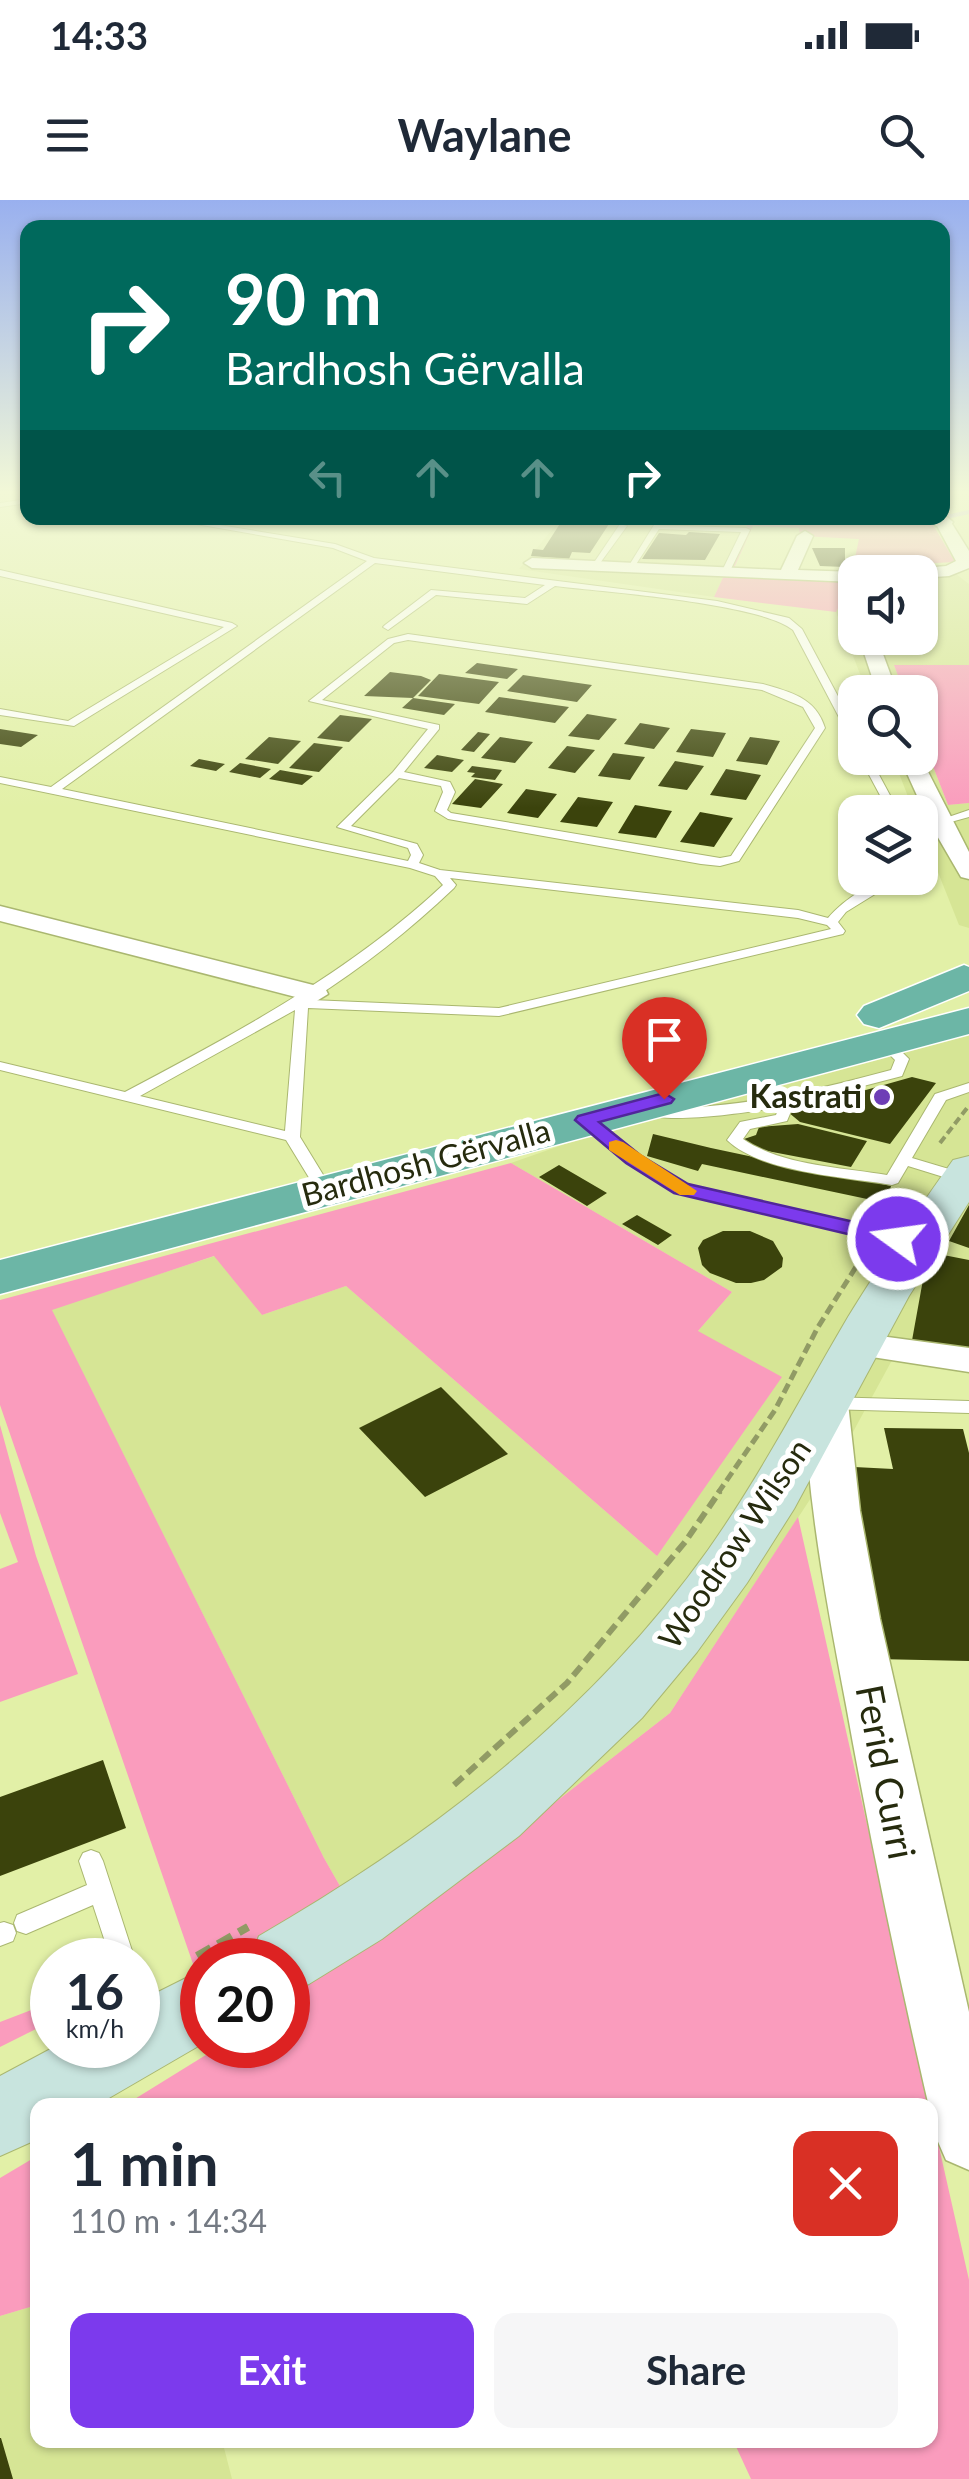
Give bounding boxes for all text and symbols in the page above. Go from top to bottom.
text: 14:33 [50,12,148,58]
icon: menu [40,108,95,163]
text: Waylane [398,108,571,162]
icon: search [874,108,929,163]
text: 90 m [225,256,382,340]
icon: right [60,260,190,390]
text: Bardhosh Gërvalla [225,341,585,395]
icon: left [300,450,355,505]
icon: ahead [405,450,460,505]
icon: ahead [510,450,565,505]
icon: right [615,450,670,505]
map controls [838,555,938,895]
button: sound [838,555,938,655]
button: search [838,675,938,775]
button: layers [838,795,938,895]
pin [622,997,707,1100]
icon: arrive [637,1012,692,1067]
place label: Kastrati [750,1076,862,1115]
marker: Kastrati [871,1086,893,1108]
street label: Bardhosh Gërvalla [297,1110,554,1214]
position arrow [846,1187,950,1291]
street label: Woodrow Wilson [649,1431,818,1656]
street label: Ferid Curri [848,1680,926,1863]
speed limit sign: 20 [180,1938,310,2068]
text: 16 [66,1961,124,2021]
text: km/h [66,2013,124,2043]
text: 1 min [70,2127,219,2199]
button: close [793,2131,898,2236]
text: 110 m · 14:34 [70,2201,267,2240]
button: Exit [70,2313,474,2428]
button: Share [494,2313,898,2428]

